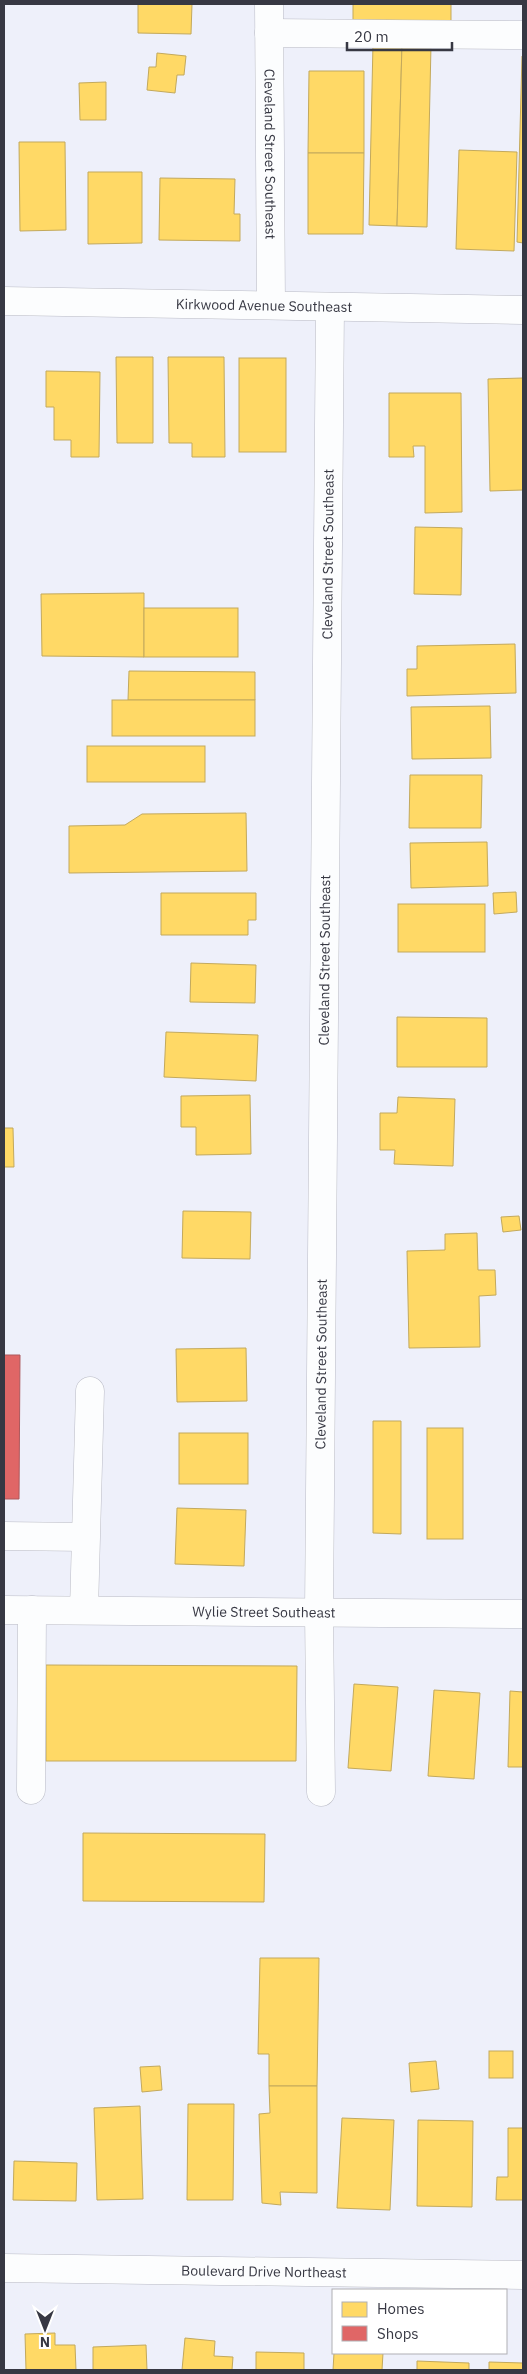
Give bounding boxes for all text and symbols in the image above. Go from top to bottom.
scale bar [347,20,452,52]
text: 20 m [354,27,389,46]
street label: Cleveland Street Southeast [260,69,280,239]
street label: Kirkwood Avenue Southeast [176,295,352,316]
street label: Cleveland Street Southeast [318,469,338,639]
street label: Cleveland Street Southeast [315,875,334,1045]
street label: Cleveland Street Southeast [311,1279,331,1449]
street label: Wylie Street Southeast [192,1602,336,1622]
street label: Boulevard Drive Northeast [181,2261,347,2282]
legend [332,2289,507,2354]
text: Homes [377,2299,425,2318]
north arrow [20,2304,70,2354]
text: Shops [377,2324,419,2343]
text: N [40,2333,50,2351]

